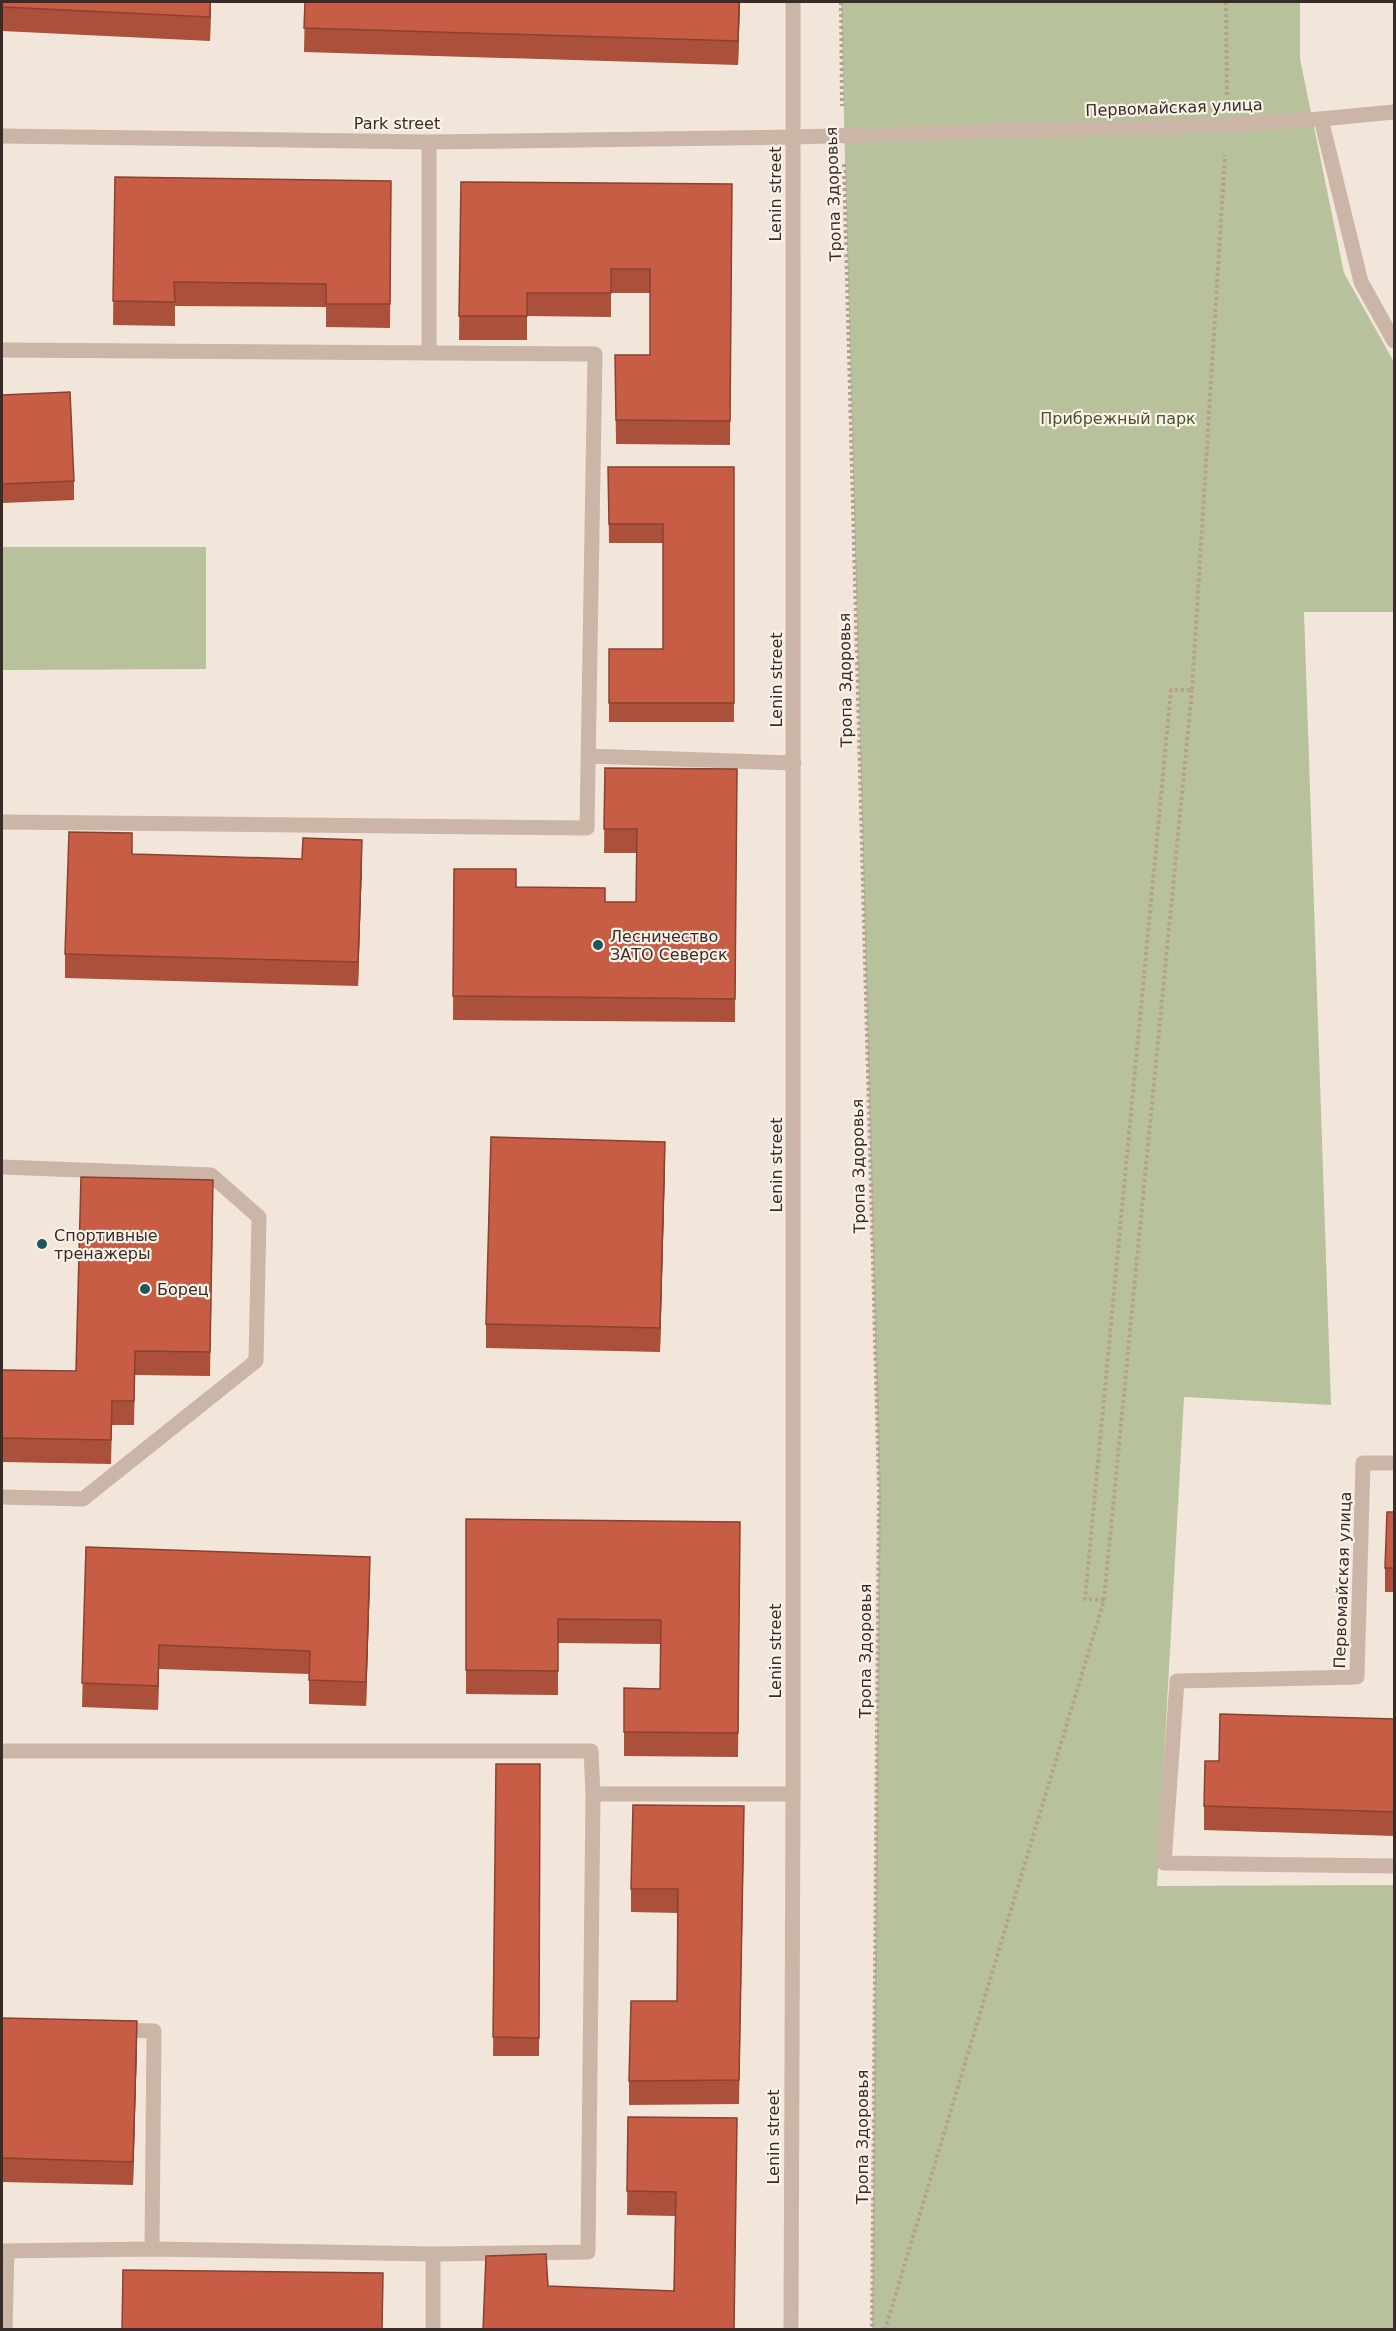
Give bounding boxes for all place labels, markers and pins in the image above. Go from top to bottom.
place label: Лесничество ЗАТО Северск [610,927,728,964]
marker: Лесничество ЗАТО Северск [591,938,605,952]
place label: Спортивные тренажеры [54,1226,158,1263]
marker: Спортивные тренажеры [35,1237,49,1251]
place label: Борец [157,1280,209,1299]
marker: Борец [138,1282,152,1296]

